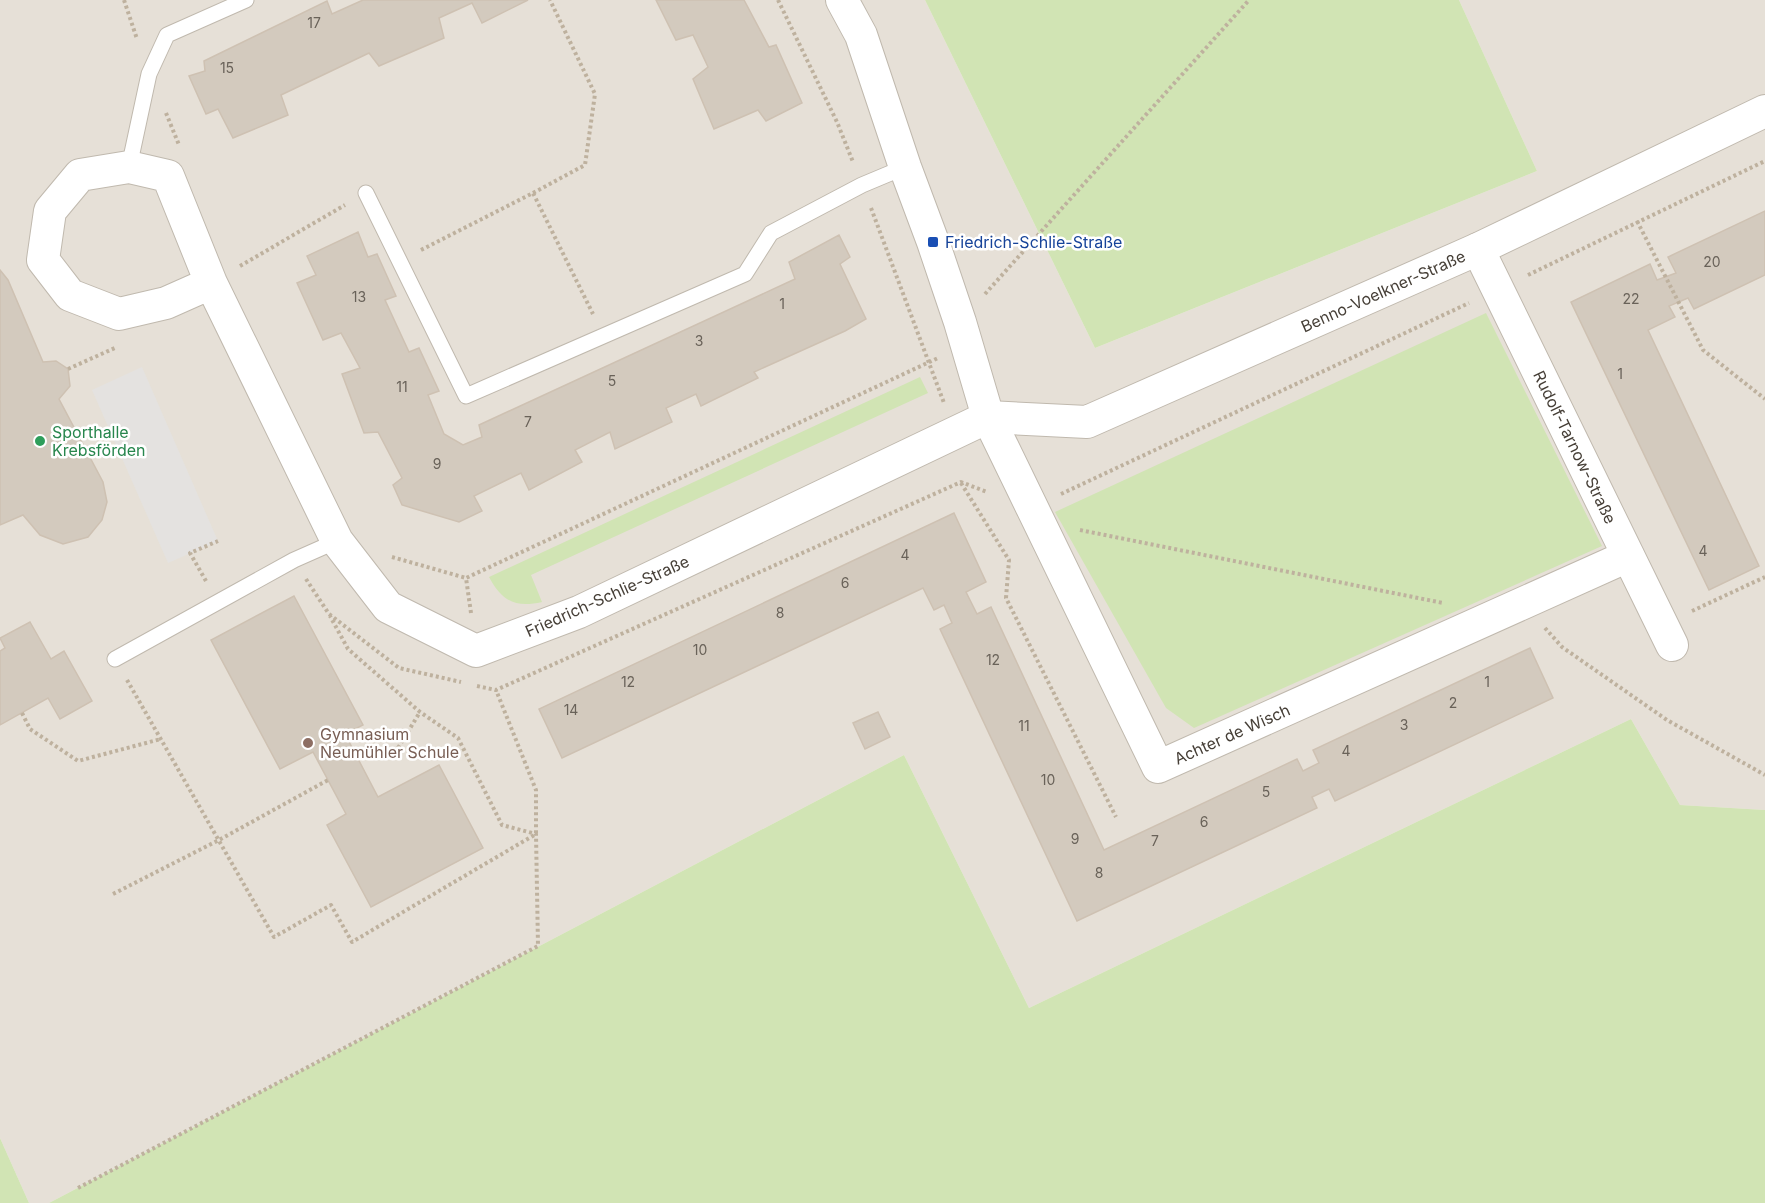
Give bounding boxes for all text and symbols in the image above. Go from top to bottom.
house number: 17 [307,14,321,31]
house number: 15 [220,59,234,76]
place label: Friedrich-Schlie-Straße [945,232,1122,252]
marker: Friedrich-Schlie-Straße [926,235,940,249]
street label: Benno-Voelkner-Straße [1298,246,1468,336]
house number: 20 [1703,253,1721,270]
house number: 13 [352,288,366,305]
house number: 22 [1622,290,1640,307]
house number: 1 [779,295,785,312]
house number: 3 [695,332,703,349]
house number: 1 [1617,365,1623,382]
street label: Rudolf-Tarnow-Straße [1529,367,1621,527]
house number: 5 [608,372,616,389]
house number: 11 [396,378,408,395]
house number: 7 [524,413,532,430]
place label: Sporthalle Krebsförden [52,422,145,460]
marker: Sporthalle Krebsförden [33,434,47,448]
house number: 9 [433,455,441,472]
house number: 4 [1698,542,1708,559]
house number: 4 [900,546,910,563]
street label: Friedrich-Schlie-Straße [522,551,692,641]
house number: 6 [841,574,849,591]
house number: 8 [776,604,784,621]
house number: 10 [693,641,707,658]
house number: 12 [986,651,1000,668]
house number: 12 [621,673,635,690]
house number: 1 [1484,673,1490,690]
house number: 2 [1449,694,1457,711]
street label: Achter de Wisch [1171,699,1293,769]
house number: 14 [564,701,578,718]
house number: 3 [1400,716,1408,733]
house number: 11 [1018,717,1030,734]
place label: Gymnasium Neumühler Schule [320,724,459,762]
marker: Gymnasium Neumühler Schule [301,736,315,750]
house number: 4 [1341,742,1351,759]
house number: 10 [1041,771,1055,788]
house number: 5 [1262,783,1270,800]
house number: 6 [1200,813,1208,830]
house number: 9 [1071,830,1079,847]
house number: 7 [1151,832,1159,849]
house number: 8 [1095,864,1103,881]

